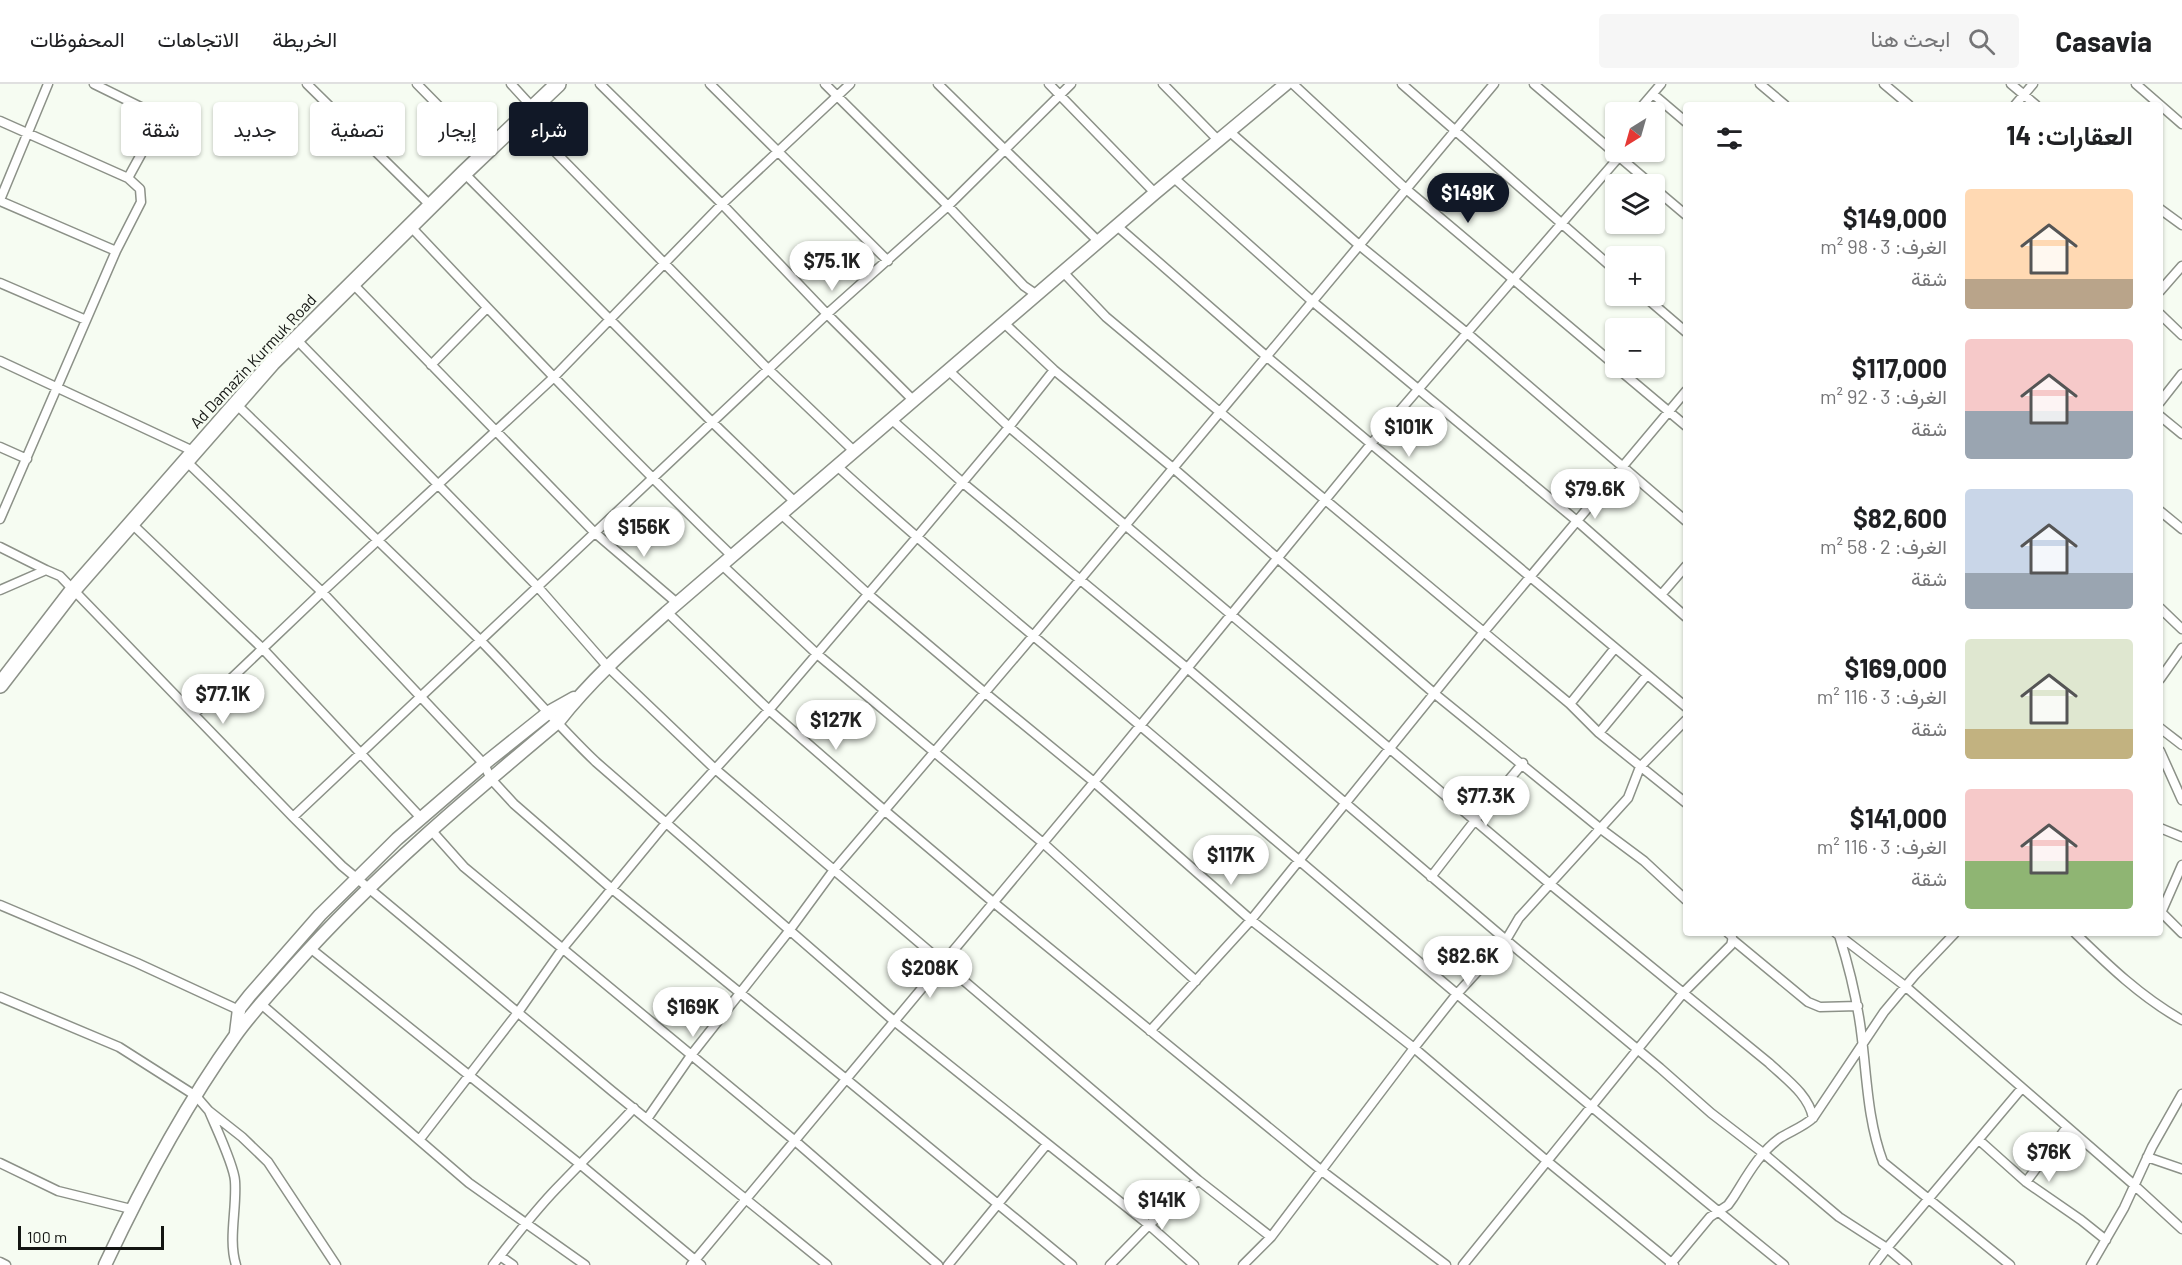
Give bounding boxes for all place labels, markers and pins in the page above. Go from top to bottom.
pin: $149K [1426,173,1510,224]
pin: $75.1K [783,241,881,292]
pin: $101K [1367,407,1451,458]
pin: $79.6K [1546,469,1644,520]
pin: $156K [602,507,686,558]
pin: $77.1K [174,674,272,725]
pin: $127K [794,700,878,751]
pin: $77.3K [1437,776,1535,827]
pin: $117K [1189,835,1273,886]
pin: $82.6K [1419,936,1517,987]
pin: $208K [888,948,972,999]
pin: $169K [651,987,735,1038]
pin: $76K [2013,1132,2085,1183]
pin: $141K [1120,1180,1204,1231]

